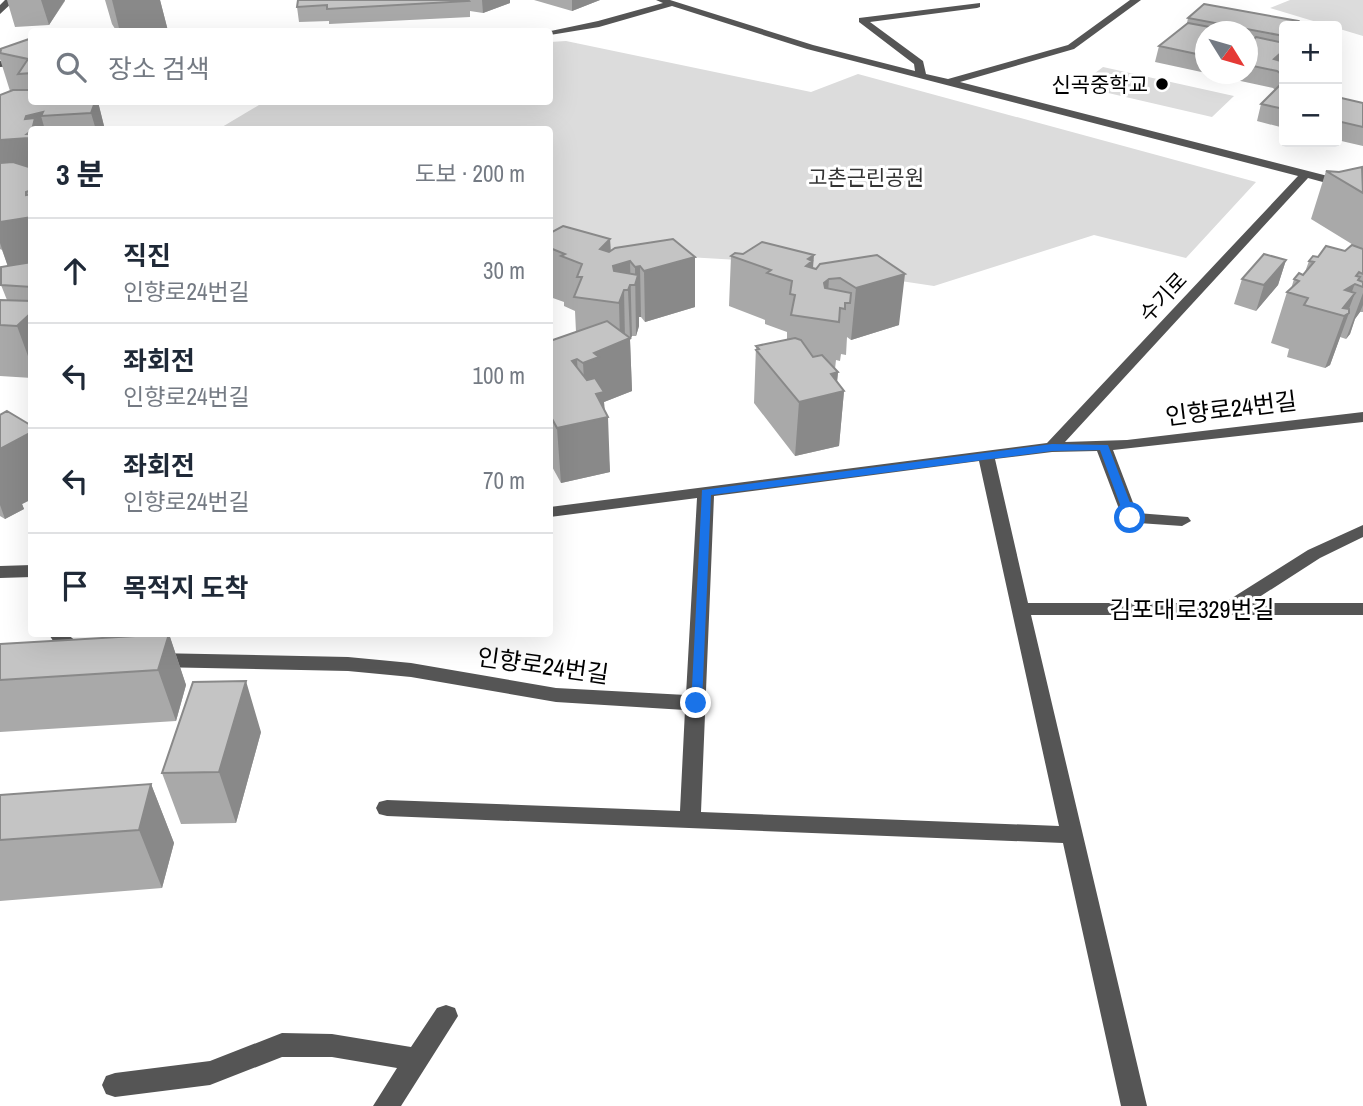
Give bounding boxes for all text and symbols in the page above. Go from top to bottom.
north arrow [1195,21,1258,84]
map controls [1279,21,1342,147]
button: + [1279,21,1342,84]
search box [28,28,553,105]
icon: search [52,48,90,86]
text: 장소 검색 [108,51,210,86]
place label: 신곡중학교 [1051,70,1148,99]
marker: 신곡중학교 [1154,76,1170,92]
button: − [1279,84,1342,147]
text: 3 분 [56,154,104,194]
text: 도보 · 200 m [415,158,525,189]
park label: 고촌근린공원 [808,163,924,192]
text: 직진 [123,238,171,273]
icon: ahead [56,252,94,290]
text: 30 m [483,255,525,286]
street label: 수기로 [1133,266,1193,328]
text: 인향로24번길 [123,276,250,307]
text: 좌회전 [123,343,195,378]
icon: left [56,357,94,395]
text: 100 m [473,360,525,391]
text: 인향로24번길 [123,381,250,412]
street label: 인향로24번길 [1163,384,1299,432]
text: 좌회전 [123,448,195,483]
icon: left [56,462,94,500]
text: 70 m [483,465,525,496]
text: 인향로24번길 [123,486,250,517]
route start [1114,502,1145,533]
icon: arrive [56,567,94,605]
text: 목적지 도착 [123,570,249,605]
street label: 김포대로329번길 [1109,593,1275,625]
street label: 인향로24번길 [475,640,611,690]
route end [680,687,711,718]

